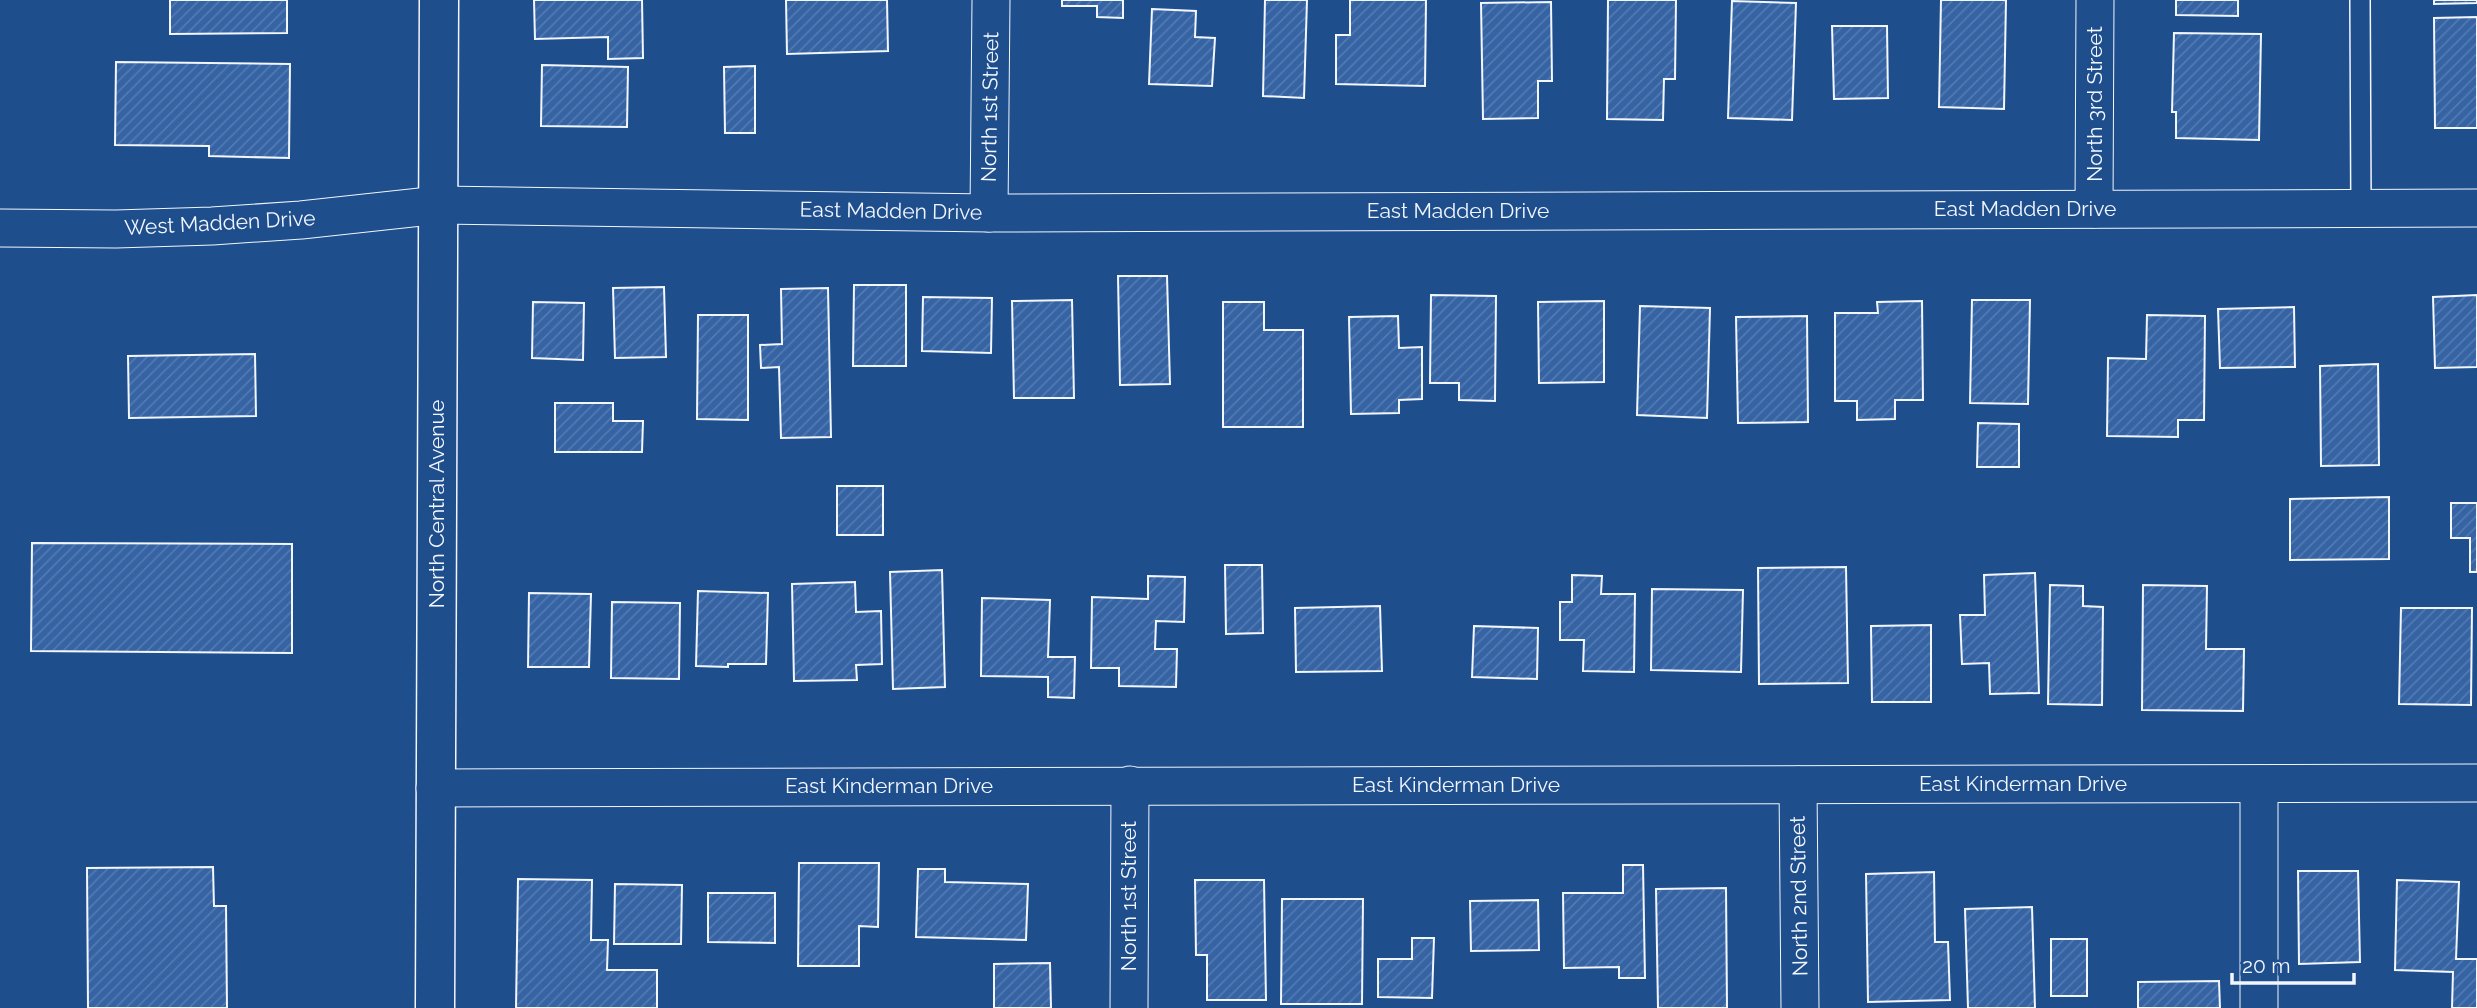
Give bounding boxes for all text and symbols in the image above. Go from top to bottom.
street label: North 3rd Street [2082,26,2107,182]
street label: North 1st Street [976,32,1003,182]
street label: East Madden Drive [799,196,983,225]
street label: East Madden Drive [1934,196,2116,221]
street label: East Madden Drive [1367,198,1549,223]
street label: West Madden Drive [124,205,316,240]
street label: North Central Avenue [424,400,449,608]
street label: East Kinderman Drive [1919,771,2127,796]
street label: East Kinderman Drive [1352,772,1560,797]
street label: East Kinderman Drive [785,773,993,798]
street label: North 2nd Street [1785,816,1812,976]
street label: North 1st Street [1116,821,1141,971]
scale bar [2232,942,2354,986]
text: 20 m [2242,953,2290,978]

